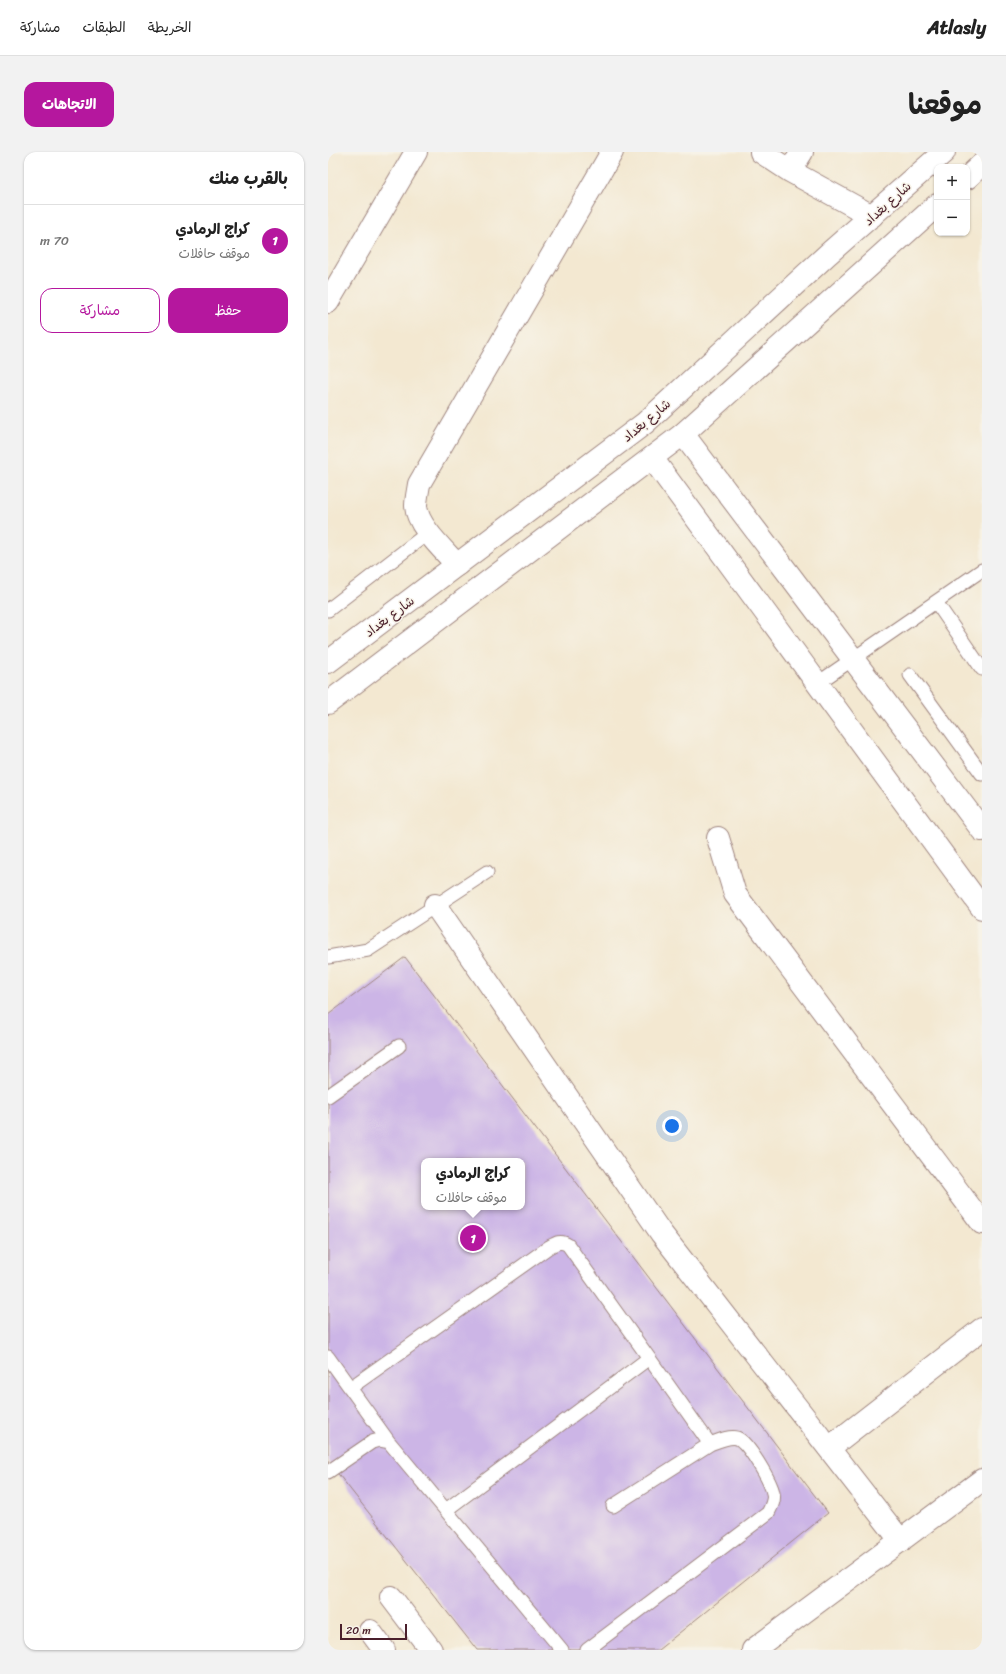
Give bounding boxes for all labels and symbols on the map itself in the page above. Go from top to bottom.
street label: شارع بغداد [858,175,917,231]
street label: شارع بغداد [617,393,676,448]
street label: شارع بغداد [359,590,419,643]
your location [662,1116,682,1136]
pin: 1 [460,1223,486,1253]
scale bar [340,1622,407,1641]

